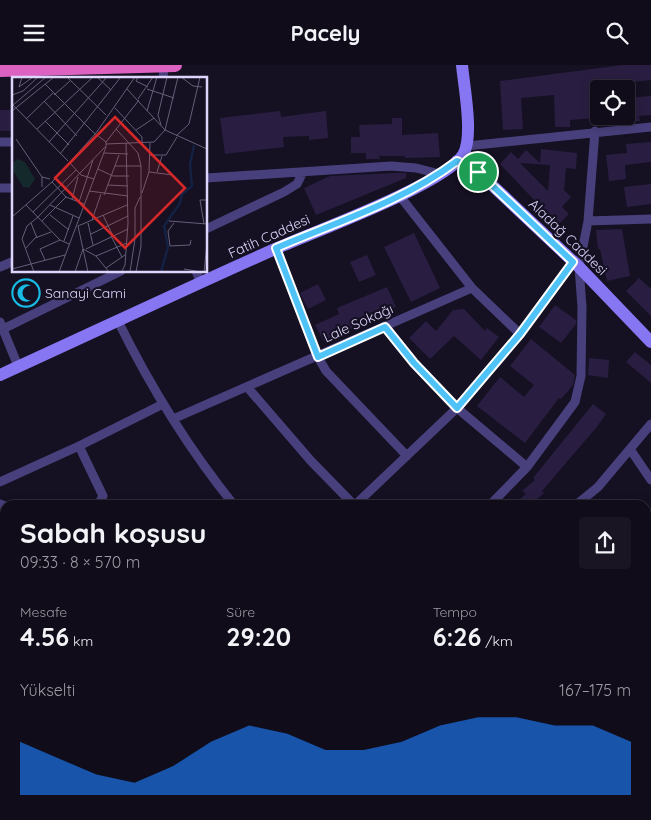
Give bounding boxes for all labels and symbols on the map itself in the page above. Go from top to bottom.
inset map [12,77,208,273]
pin [457,151,499,193]
street label: Aladağ Caddesi [525,195,611,279]
street label: Fatih Caddesi [225,210,313,262]
mosque icon: Sanayi Cami [11,278,41,308]
place label: Sanayi Cami [45,284,126,302]
street label: Lale Sokağı [320,300,396,346]

